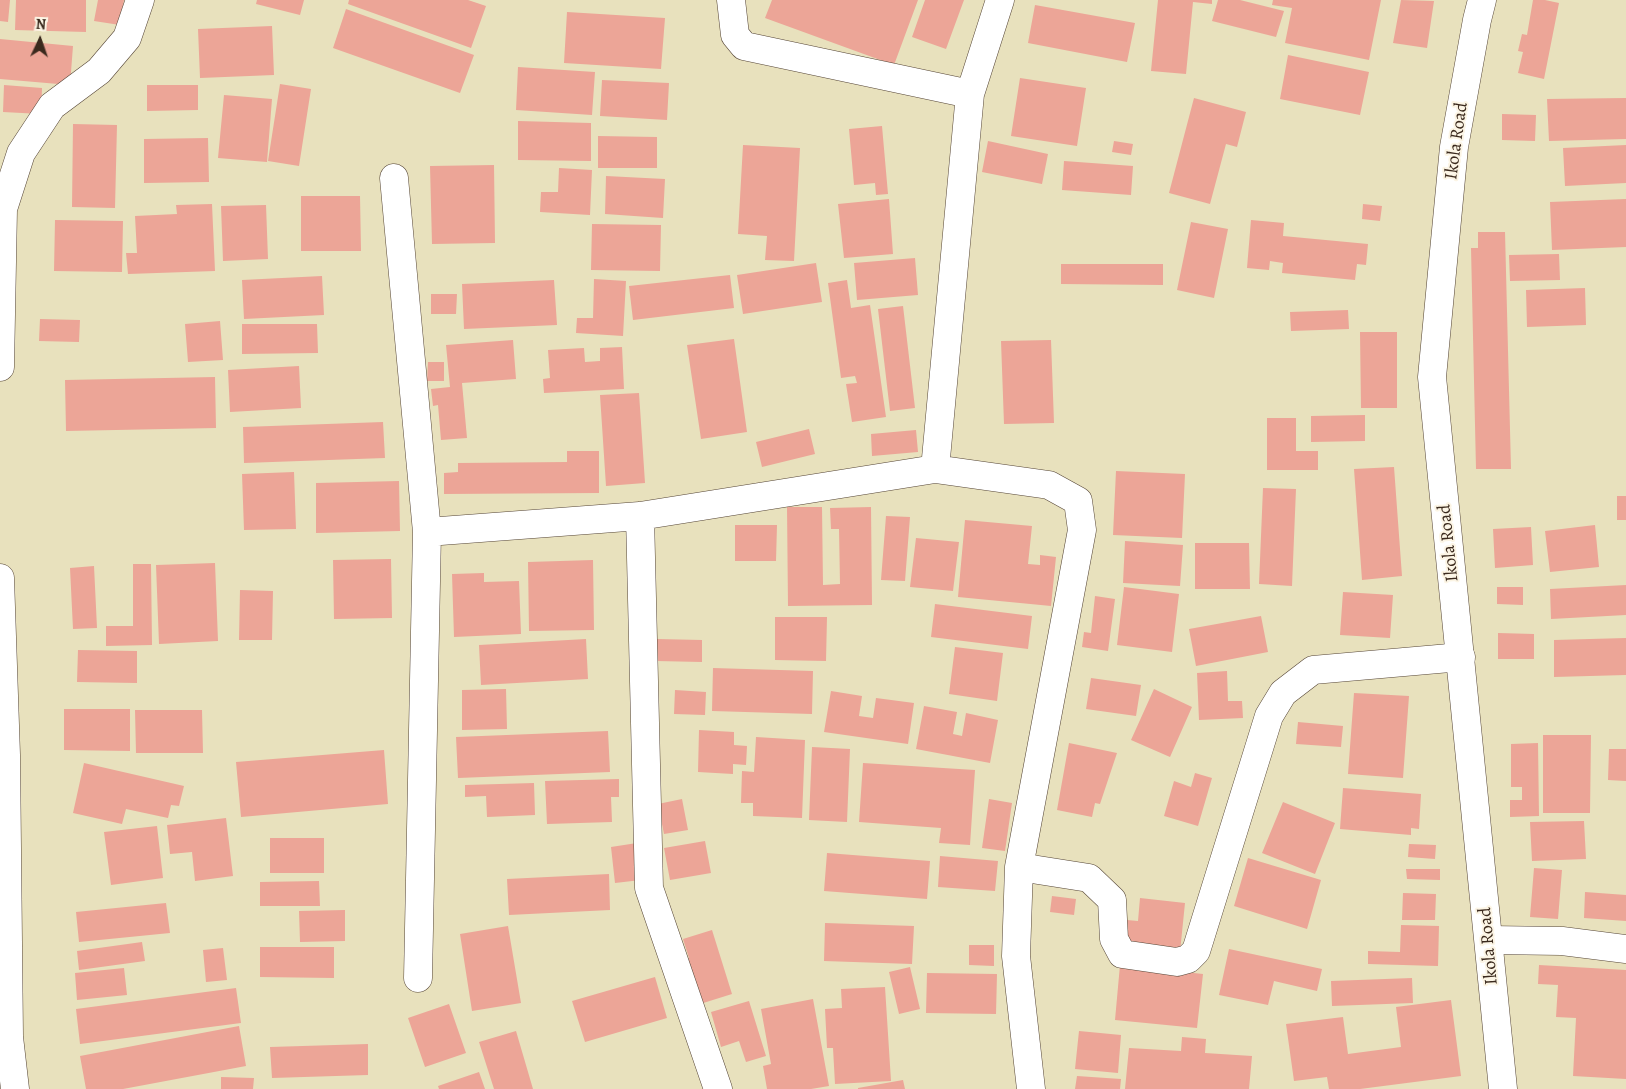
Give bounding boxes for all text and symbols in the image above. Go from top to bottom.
north arrow [15,15,65,65]
text: N [35,15,46,34]
street label: Ikola Road [1441,101,1473,181]
street label: Ikola Road [1434,503,1464,583]
street label: Ikola Road [1475,906,1503,986]

